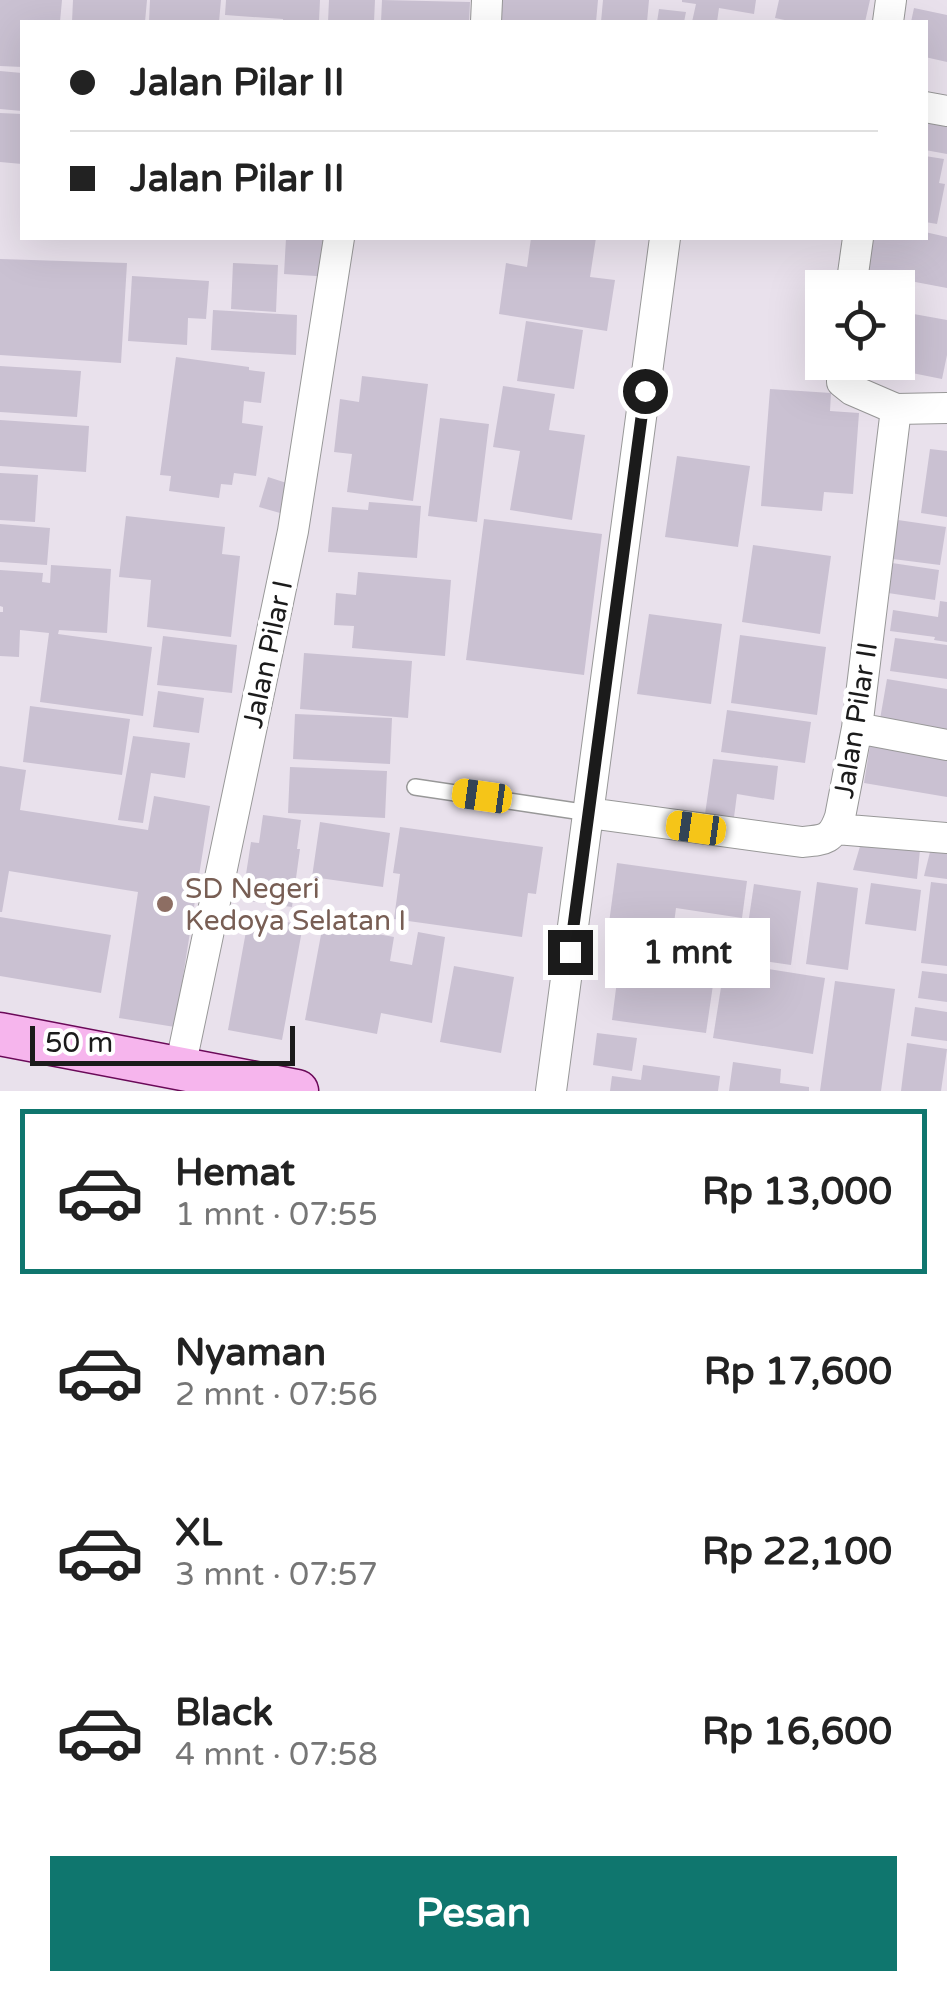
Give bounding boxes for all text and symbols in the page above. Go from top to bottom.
text: Jalan Pilar II [130,60,345,106]
text: Jalan Pilar II [130,156,345,202]
map controls [805,270,915,380]
button: locate [805,270,915,380]
route start [623,369,668,414]
street label: Jalan Pilar I [236,577,300,731]
street label: Jalan Pilar II [827,639,885,801]
car [450,777,514,815]
car [664,809,728,847]
place label: SD Negeri Kedoya Selatan I [185,872,406,938]
marker: SD Negeri Kedoya Selatan I [154,893,176,915]
callout: 1 mnt [605,917,770,987]
route end [548,930,593,975]
text: 1 mnt [643,934,732,972]
scale bar [30,1021,295,1066]
text: 50 m [45,1026,113,1060]
icon: car [55,1147,145,1237]
text: Hemat [175,1150,295,1196]
text: Rp 13,000 [702,1169,892,1215]
text: 1 mnt · 07:55 [175,1196,378,1234]
icon: car [55,1327,145,1417]
text: Nyaman [175,1330,326,1376]
text: Rp 17,600 [704,1349,892,1395]
text: 2 mnt · 07:56 [175,1376,378,1414]
icon: car [55,1507,145,1597]
text: XL [175,1510,222,1556]
text: Rp 22,100 [702,1529,892,1575]
text: 3 mnt · 07:57 [175,1556,378,1594]
icon: car [55,1687,145,1777]
text: Black [175,1690,273,1736]
text: Rp 16,600 [702,1709,892,1755]
text: 4 mnt · 07:58 [175,1736,378,1774]
button: Pesan [50,1856,897,1971]

